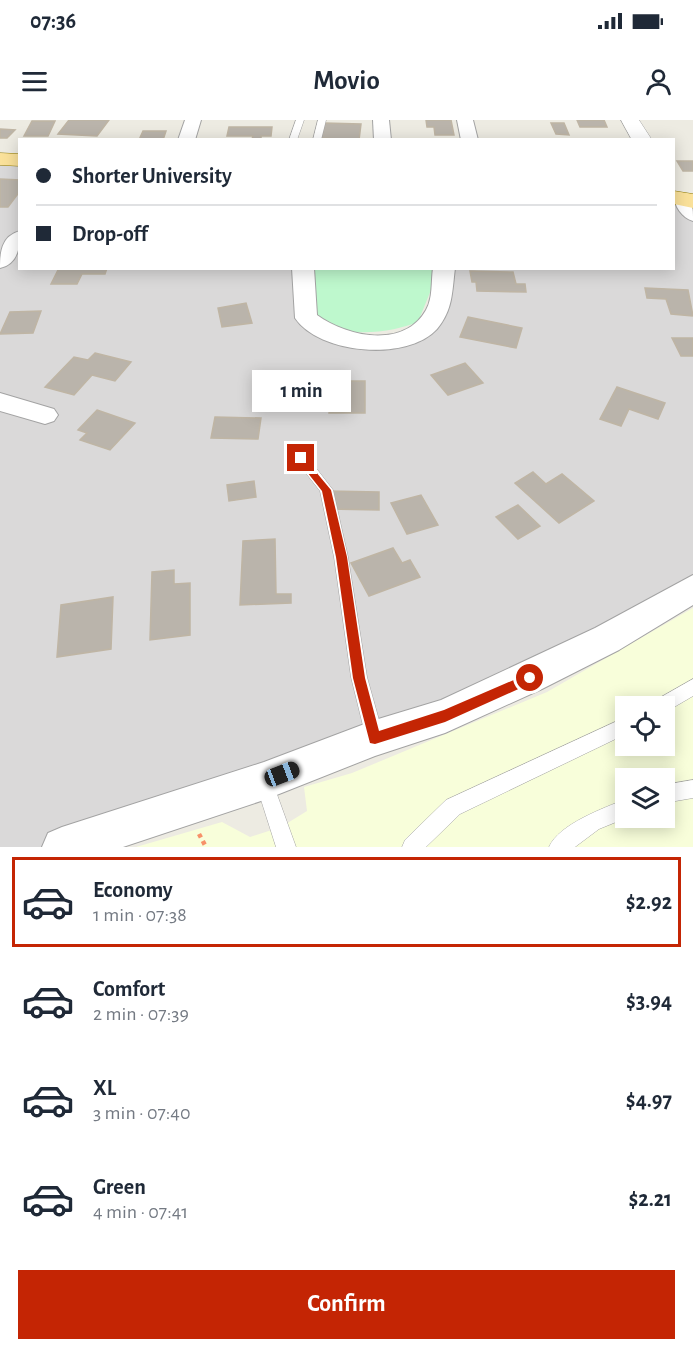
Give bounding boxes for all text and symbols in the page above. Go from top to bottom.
text: 07:36 [30,10,76,32]
icon: menu [18,65,51,98]
icon: person [642,65,675,98]
text: Movio [313,67,380,94]
text: Shorter University [72,165,232,187]
text: Drop-off [72,223,148,245]
callout: 1 min [252,371,350,413]
text: 1 min [280,381,323,401]
route end [287,444,314,471]
route start [516,664,543,691]
map controls [615,696,675,828]
button: locate [615,696,675,756]
car [262,759,302,789]
button: layers [615,768,675,828]
icon: car [21,875,75,929]
text: Economy [93,879,173,901]
text: $2.92 [626,891,672,913]
text: 1 min · 07:38 [93,905,187,925]
icon: car [21,974,75,1028]
text: Comfort [93,978,165,1000]
text: $3.94 [626,990,672,1012]
text: 2 min · 07:39 [93,1004,189,1024]
icon: car [21,1073,75,1127]
text: XL [93,1077,116,1099]
text: $4.97 [626,1089,672,1111]
text: 3 min · 07:40 [93,1103,191,1123]
icon: car [21,1172,75,1226]
text: Green [93,1176,146,1198]
text: $2.21 [628,1188,672,1210]
text: 4 min · 07:41 [93,1202,188,1222]
button: Confirm [18,1270,675,1339]

